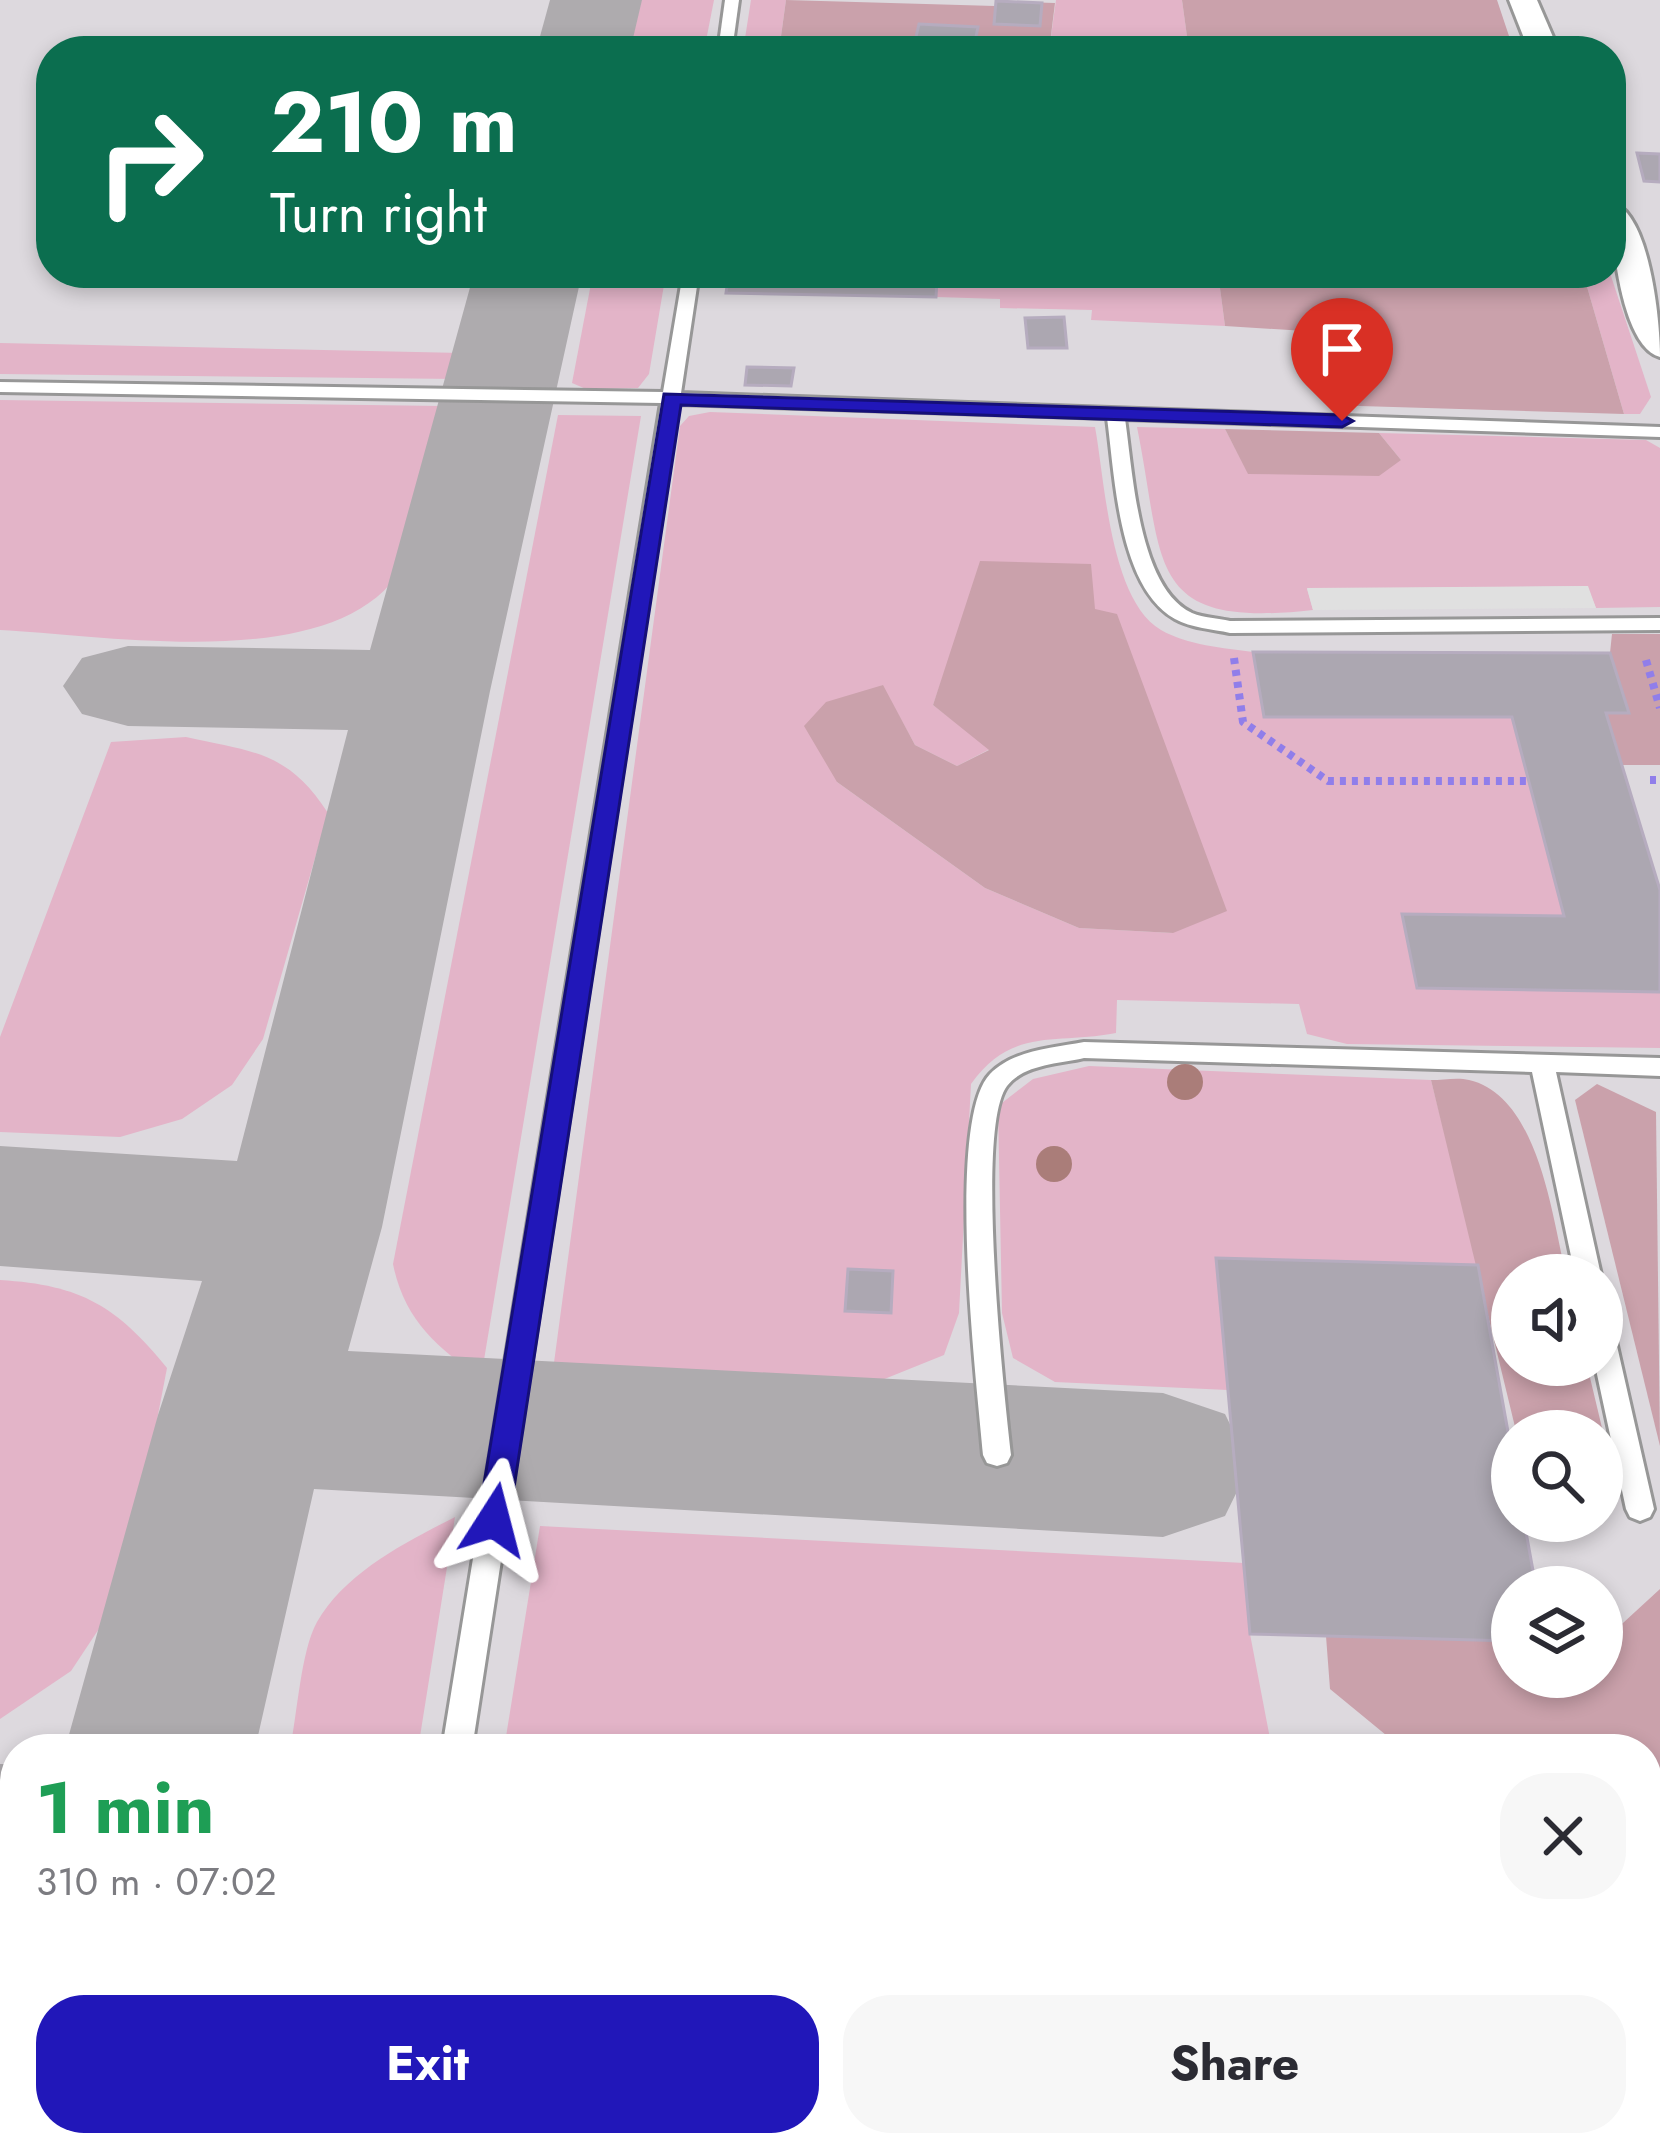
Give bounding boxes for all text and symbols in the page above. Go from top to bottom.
text: 210 m [270,62,518,184]
icon: right [72,84,228,240]
text: Turn right [270,174,487,252]
pin [1291,298,1393,421]
icon: arrive [1309,316,1375,382]
map controls [1491,1254,1623,1698]
button: sound [1491,1254,1623,1386]
button: search [1491,1410,1623,1542]
position arrow [431,1457,557,1583]
button: layers [1491,1566,1623,1698]
text: 1 min [36,1756,215,1860]
button: close [1500,1773,1626,1899]
text: 310 m · 07:02 [36,1853,277,1910]
button: Exit [36,1995,819,2133]
button: Share [843,1995,1626,2133]

